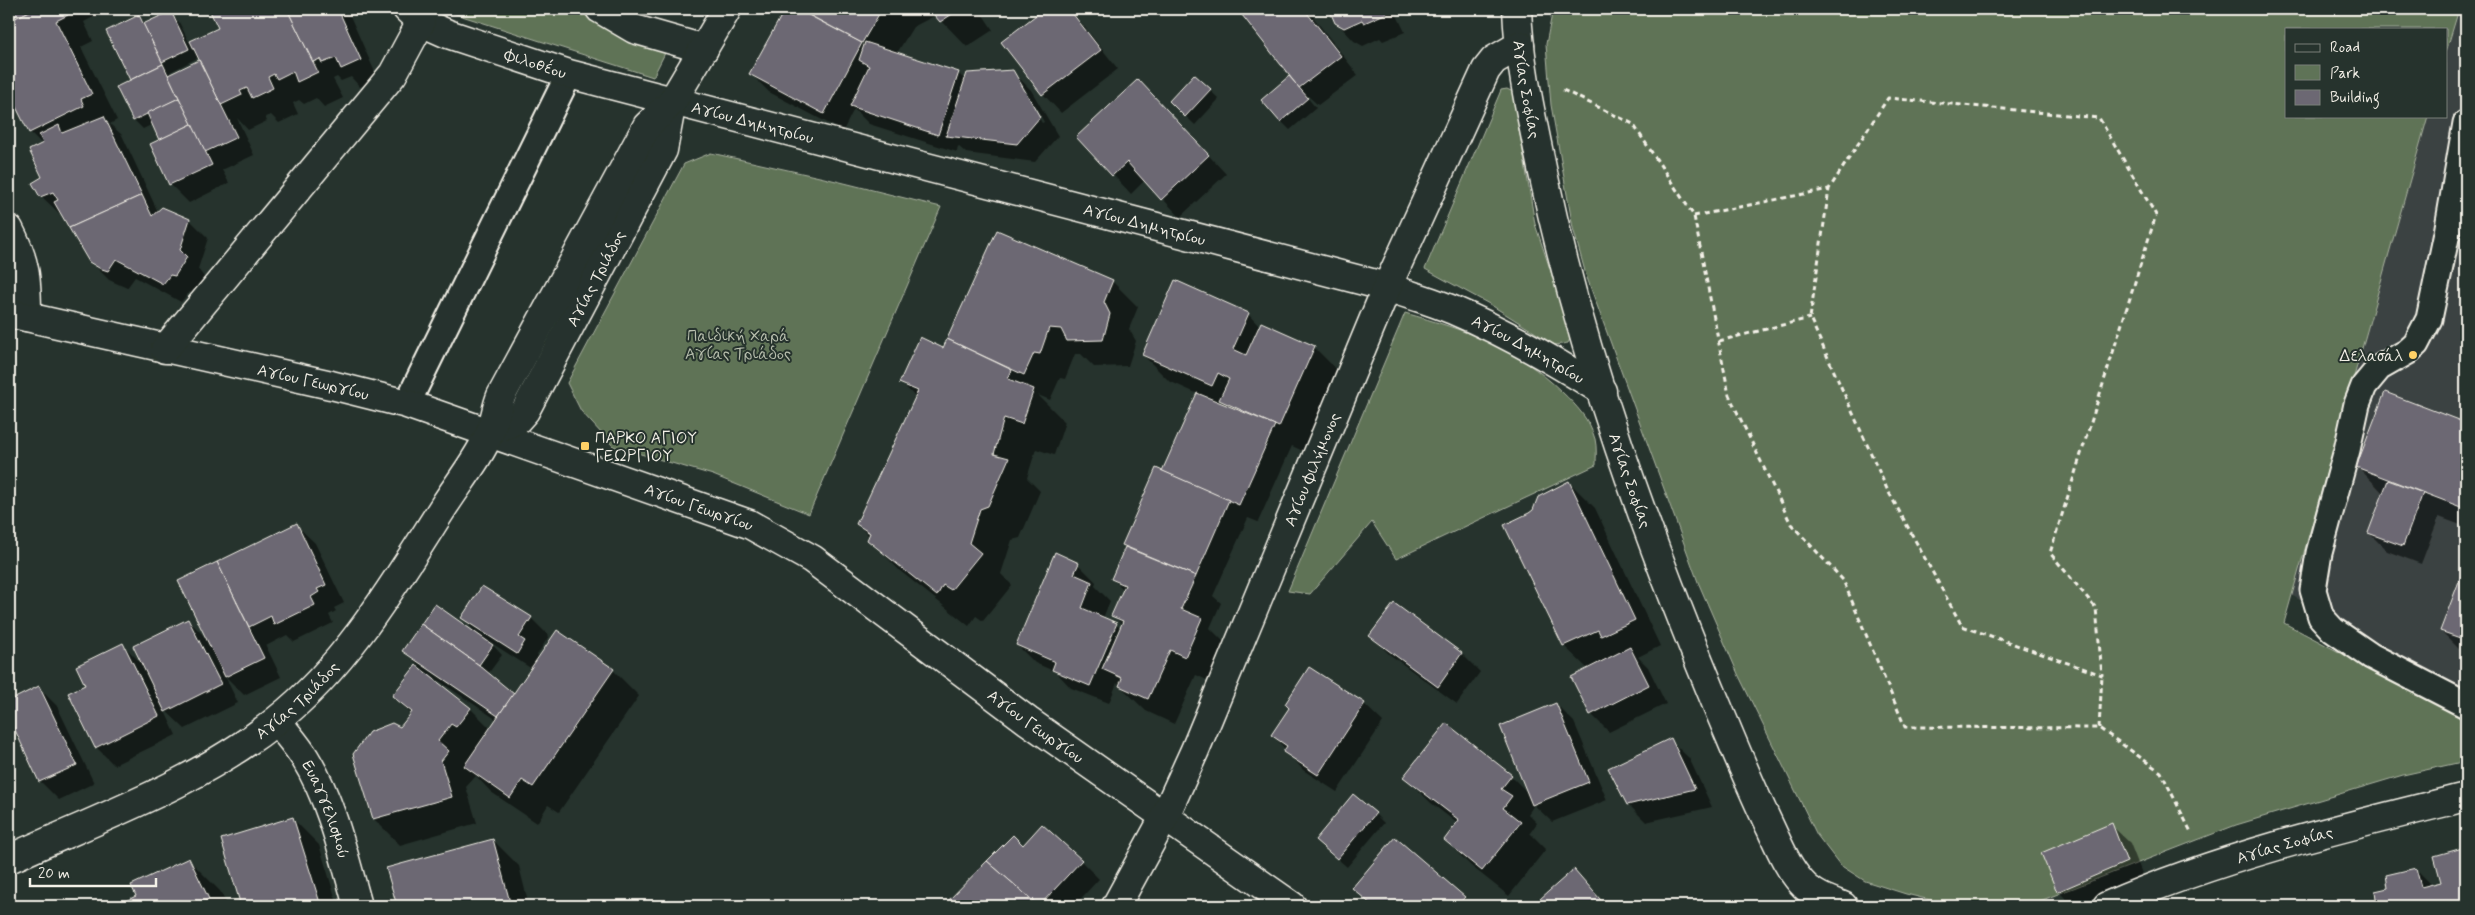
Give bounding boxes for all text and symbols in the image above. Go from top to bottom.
legend [2285,28,2448,118]
text: Road [2330,38,2360,58]
street label: Αγίας Σοφίας [1507,39,1545,141]
street label: Φιλοθέου [501,44,569,84]
text: Park [2330,64,2360,84]
text: Building [2330,88,2380,109]
street label: Αγίου Δημητρίου [689,97,816,149]
street label: Αγίου Δημητρίου [1081,199,1208,251]
street label: Αγίας Τριάδος [563,227,631,331]
street label: Αγίου Δημητρίου [1468,311,1588,389]
park label: Παιδική Χαρά Αγίας Τριάδος [685,326,791,365]
place label: Δελασάλ [2339,346,2403,367]
marker: Δελασάλ [2407,349,2419,361]
street label: Αγίου Γεωργίου [255,360,371,406]
street label: Αγίου Φιλήμονος [1280,410,1346,530]
place label: ΠΑΡΚΟ ΑΓΙΟΥ ΓΕΩΡΓΙΟΥ [595,428,697,467]
street label: Αγίας Σοφίας [1603,430,1656,531]
marker: ΠΑΡΚΟ ΑΓΙΟΥ ΓΕΩΡΓΙΟΥ [579,440,591,452]
street label: Αγίου Γεωργίου [642,479,757,537]
street label: Αγίας Τριάδος [252,658,344,745]
street label: Αγίου Γεωργίου [983,685,1087,769]
street label: Ευαγγελισμού [296,757,353,861]
street label: Αγίας Σοφίας [2234,822,2335,870]
scale bar [30,855,156,887]
text: 20 m [38,864,70,884]

